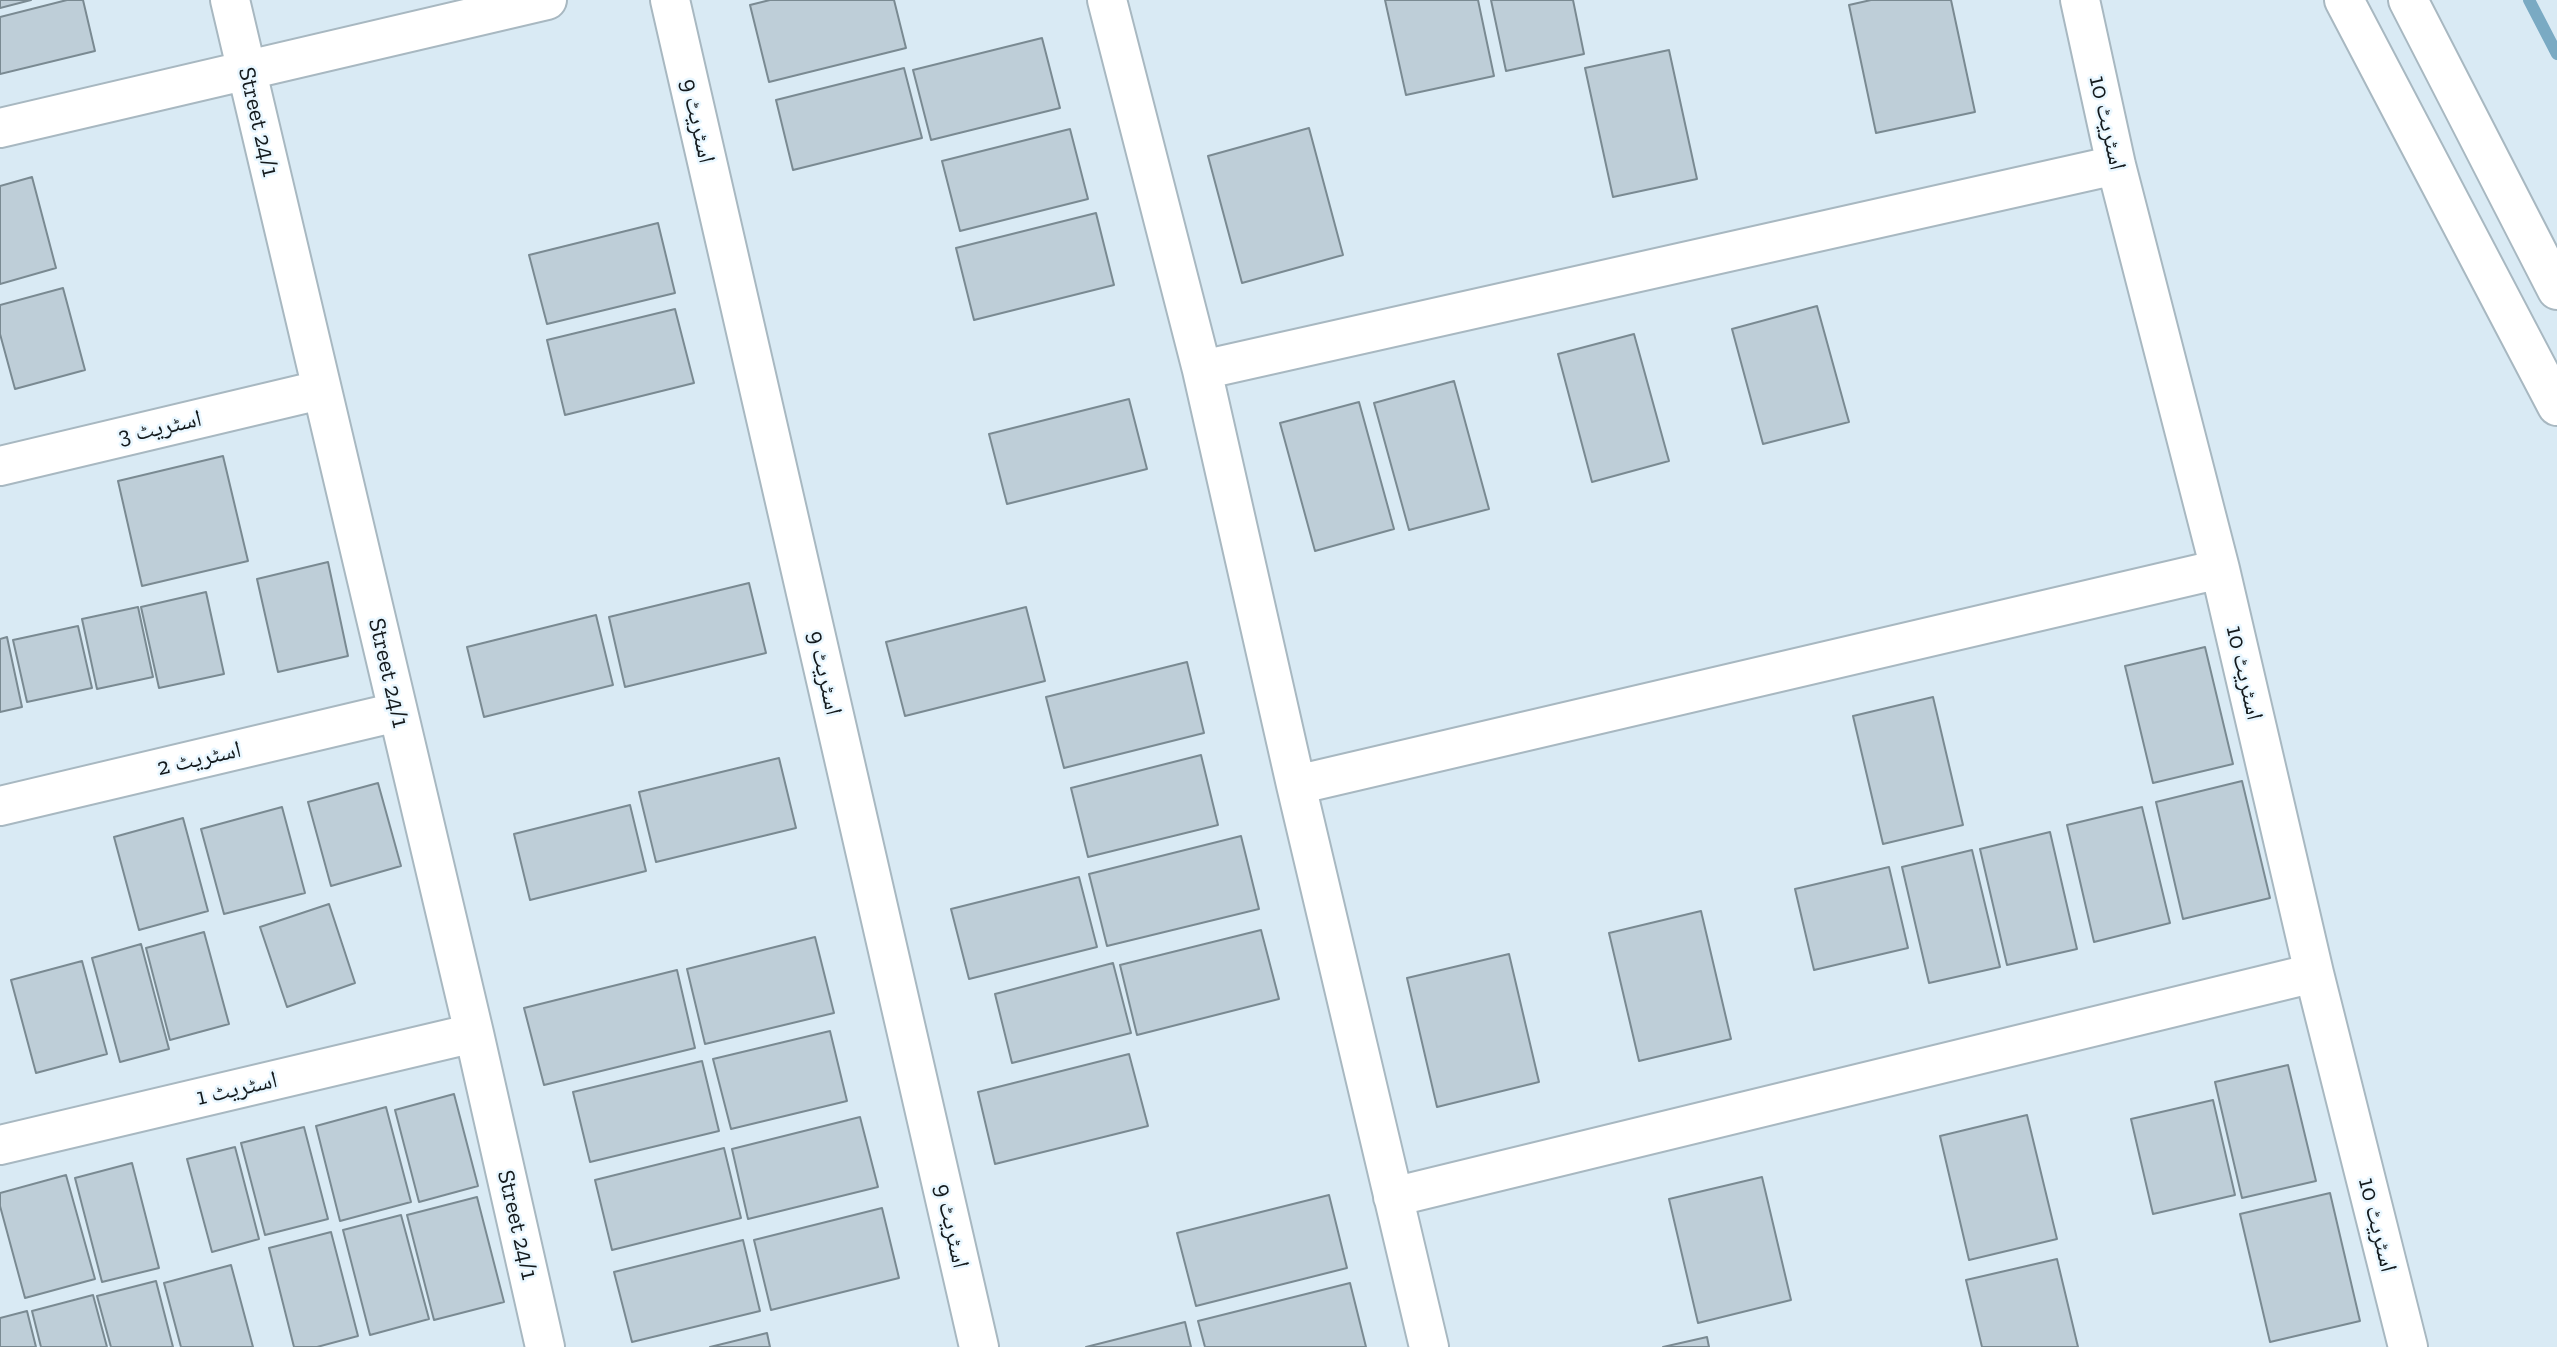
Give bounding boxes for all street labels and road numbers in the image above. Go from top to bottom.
street label: Street 24/1 [231,65,285,179]
street label: اسٹریٹ 10 [2082,73,2132,173]
street label: اسٹریٹ 9 [673,76,721,166]
street label: اسٹریٹ 3 [115,404,205,452]
street label: Street 24/1 [361,616,415,730]
street label: اسٹریٹ 10 [2219,623,2269,723]
street label: اسٹریٹ 9 [800,628,848,718]
street label: اسٹریٹ 2 [154,735,244,783]
street label: اسٹریٹ 1 [194,1066,280,1112]
street label: Street 24/1 [490,1168,544,1282]
street label: اسٹریٹ 10 [2351,1175,2403,1275]
street label: اسٹریٹ 9 [927,1181,975,1271]

